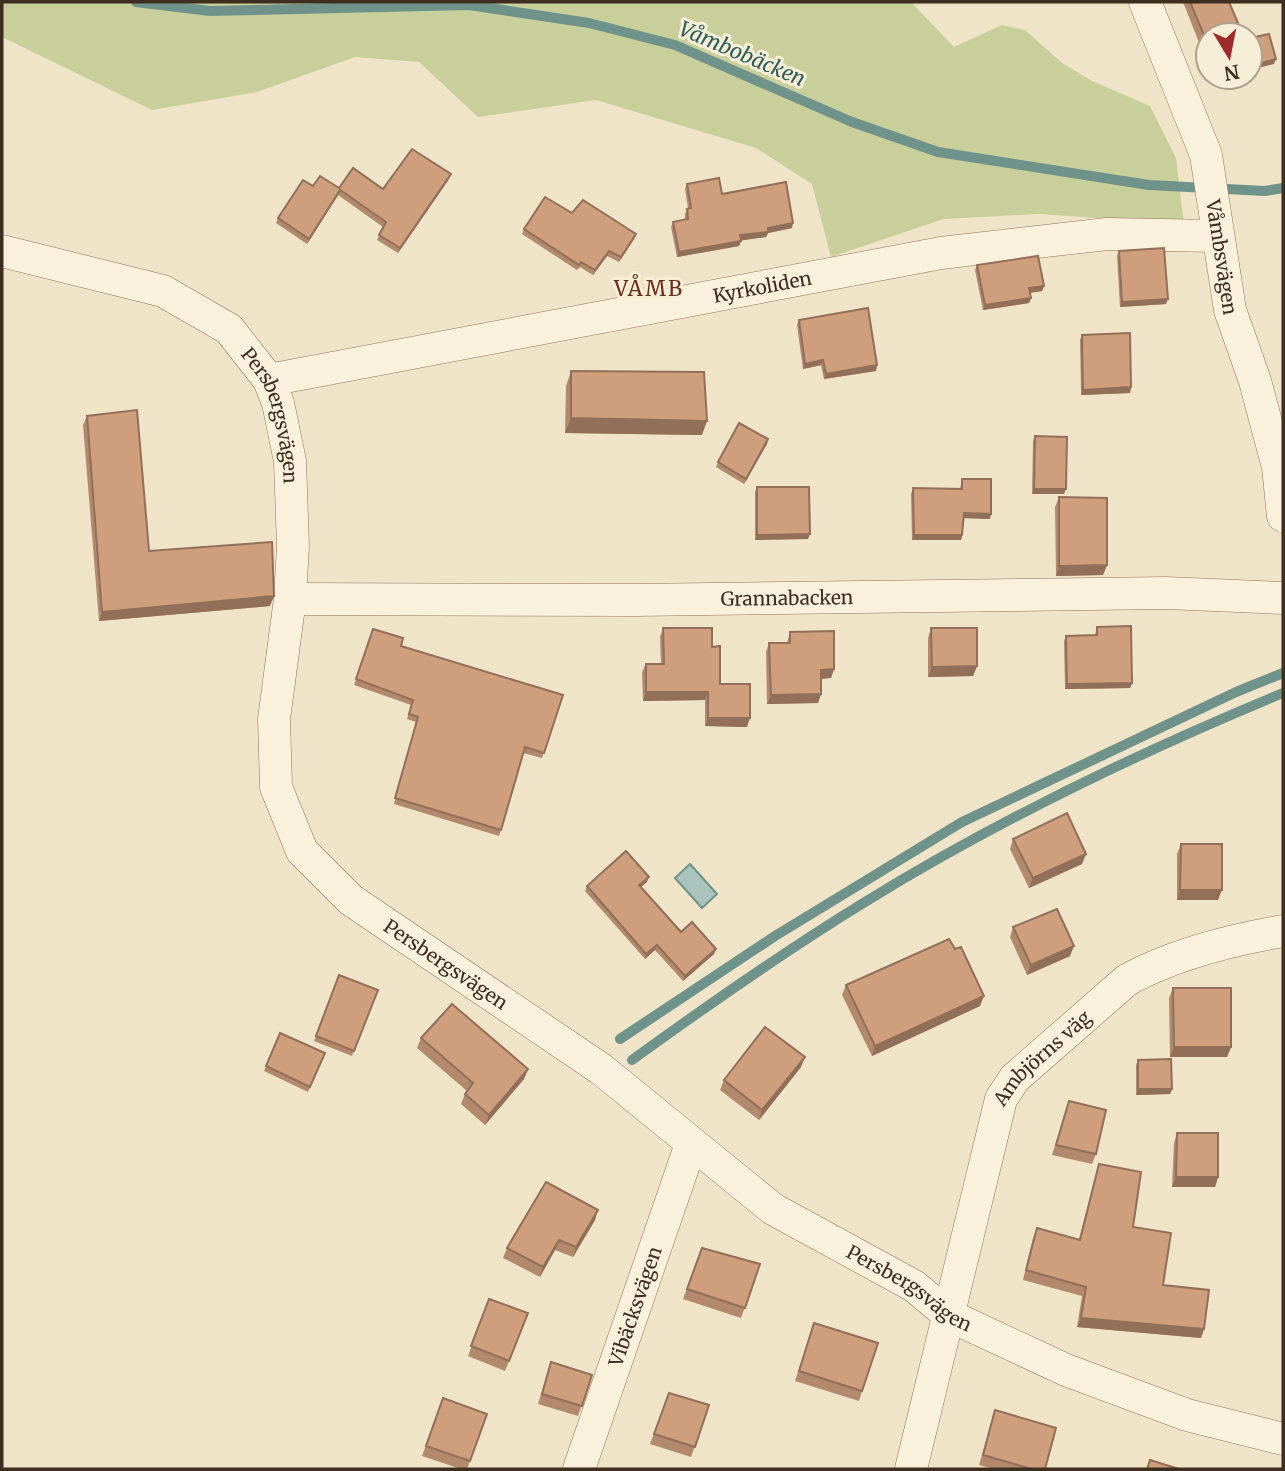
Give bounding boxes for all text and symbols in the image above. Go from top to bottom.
water label: Våmbobäcken [675,15,809,92]
north arrow [1194,21,1264,91]
text: N [1222,60,1241,86]
street label: Våmbsvägen [1201,197,1243,317]
street label: Kyrkoliden [711,266,814,308]
district label: VÅMB [613,274,684,302]
street label: Persbergsvägen [236,343,303,484]
street label: Grannabacken [720,585,854,611]
street label: Persbergsvägen [379,914,513,1015]
street label: Ambjörns väg [987,1005,1096,1111]
street label: Persbergsvägen [842,1240,976,1337]
street label: Vibäcksvägen [603,1243,667,1371]

